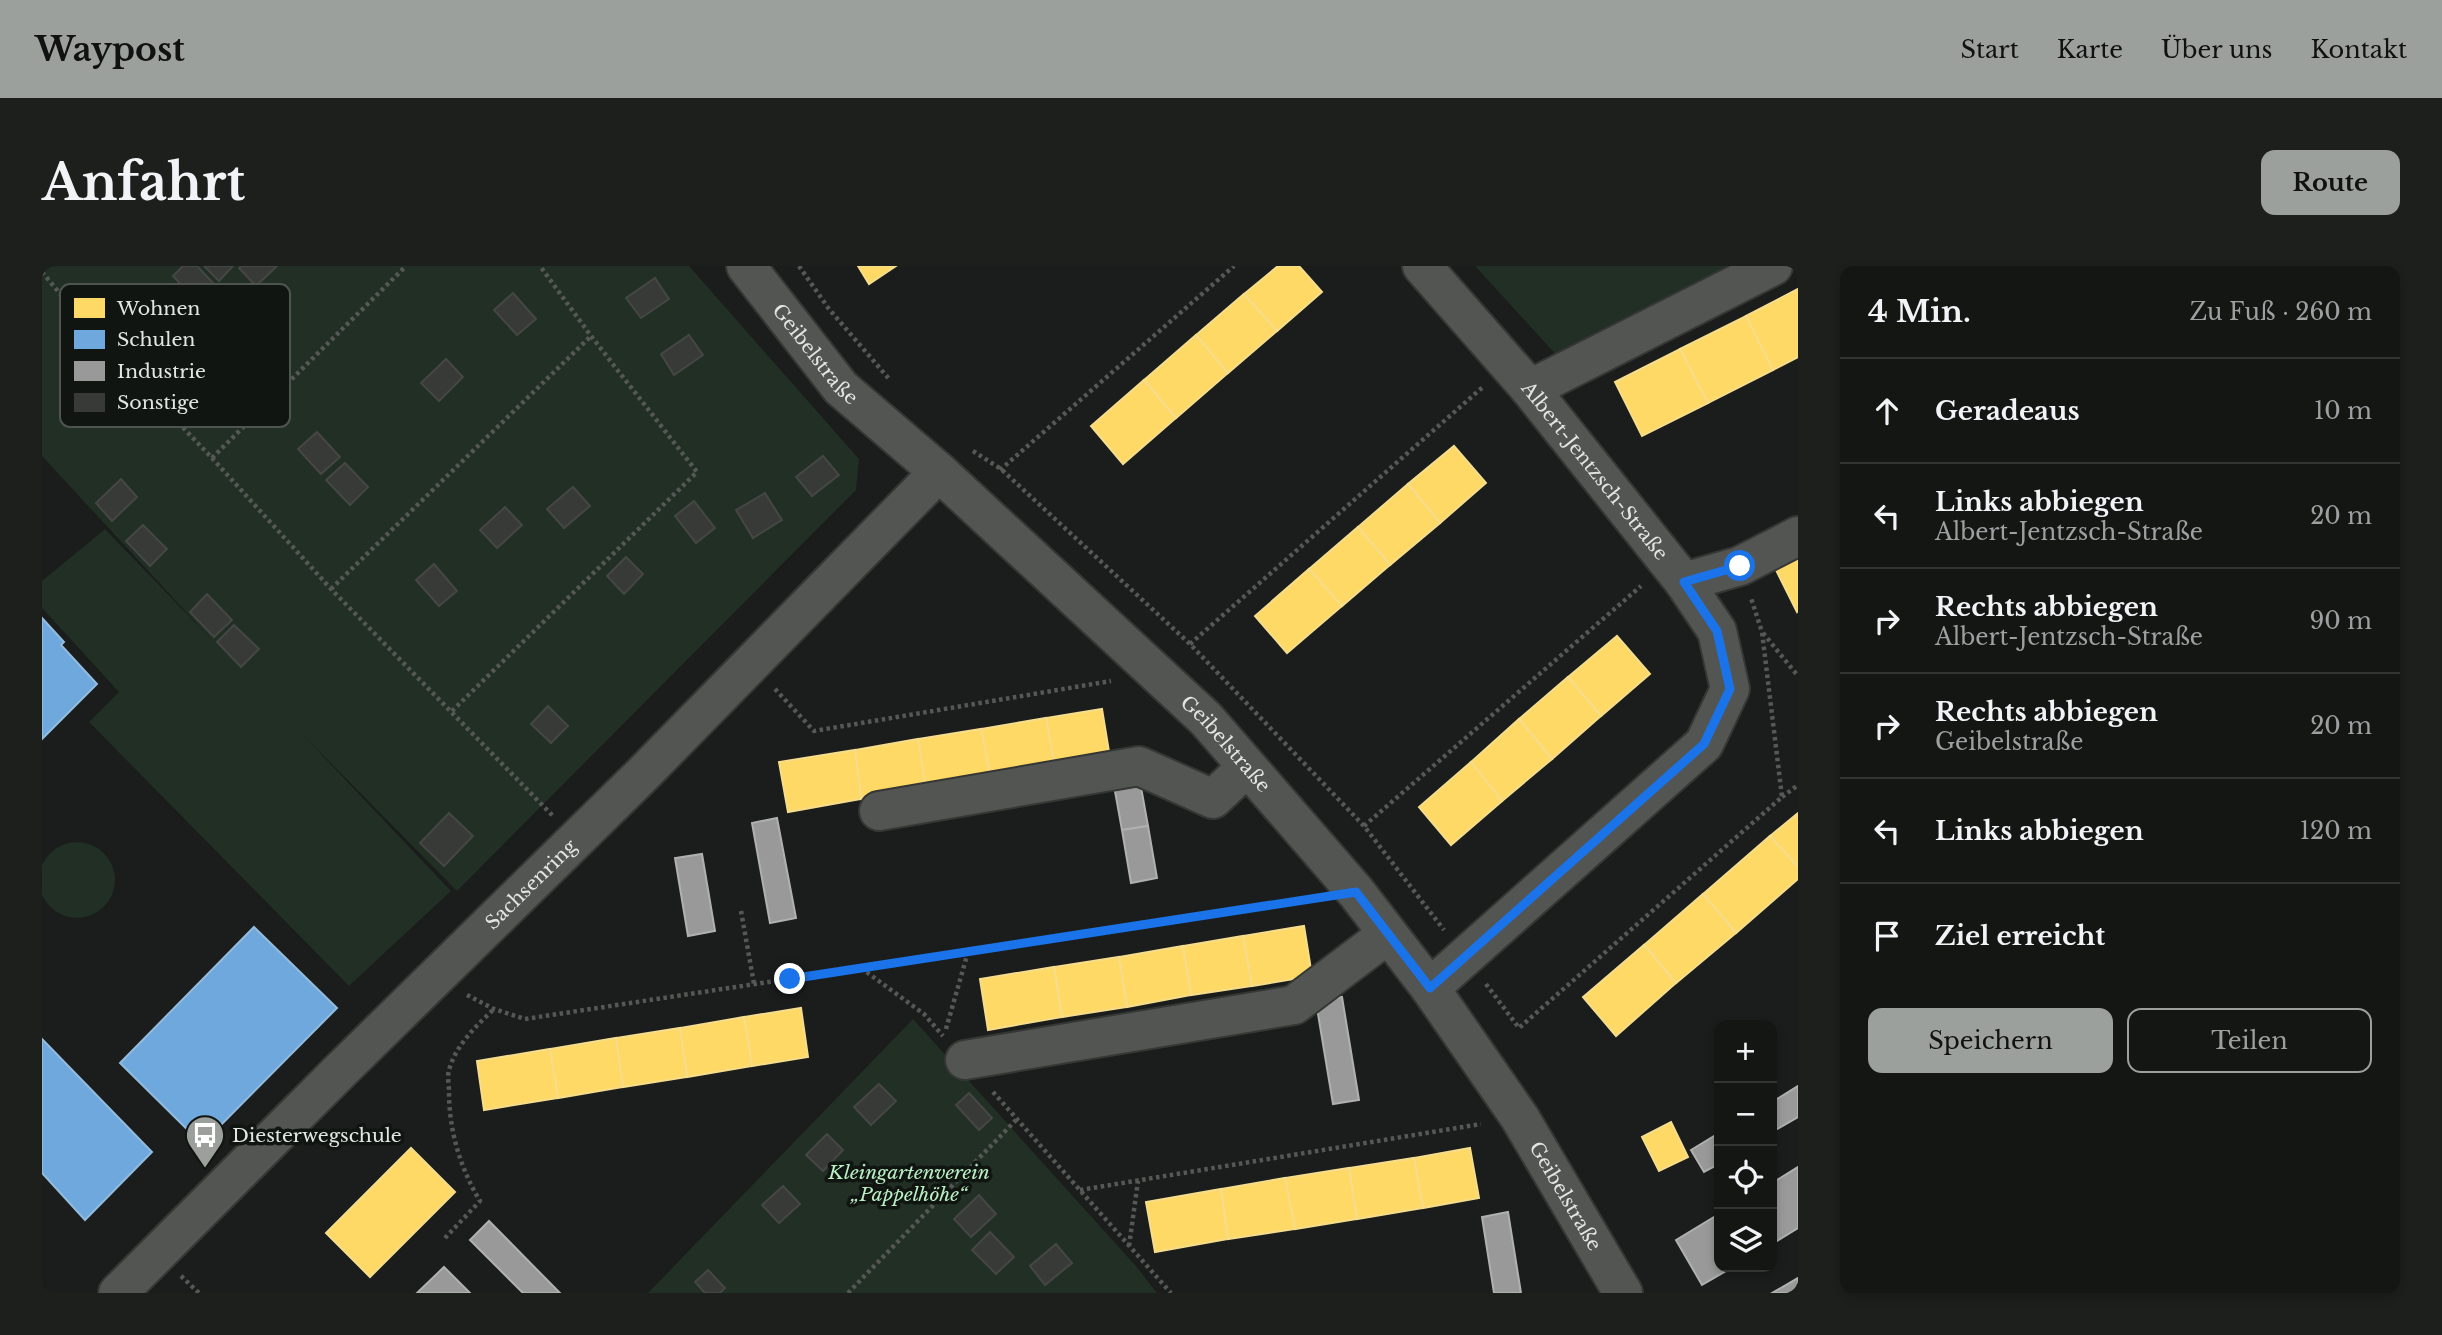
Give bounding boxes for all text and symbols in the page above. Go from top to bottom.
text: Waypost [35,29,185,70]
text: Start [1961,35,2019,64]
text: Karte [2057,35,2123,64]
text: Über uns [2161,35,2273,64]
text: Kontakt [2311,35,2407,64]
button: Route [2261,150,2400,215]
text: Anfahrt [42,152,245,213]
legend [60,284,290,427]
text: 4 Min. [1868,293,1971,330]
text: Wohnen [116,297,200,320]
text: Zu Fuß · 260 m [2190,298,2372,326]
street label: Geibelstraße [768,299,863,409]
text: Schulen [117,328,195,351]
text: Industrie [117,360,206,383]
street label: Albert-Jentzsch-Straße [1516,376,1673,564]
text: Sonstige [117,391,199,414]
icon: ahead [1868,392,1906,430]
text: Geradeaus [1935,395,2080,427]
text: 10 m [2314,397,2372,425]
text: Links abbiegen [1935,486,2144,518]
icon: left [1868,497,1906,535]
text: 20 m [2310,502,2372,530]
text: Albert-Jentzsch-Straße [1935,518,2203,546]
route start [1724,550,1755,581]
text: Rechts abbiegen [1935,591,2158,623]
icon: right [1868,602,1906,640]
text: 90 m [2310,607,2372,635]
text: Albert-Jentzsch-Straße [1935,623,2203,651]
street label: Geibelstraße [1176,690,1276,797]
text: Rechts abbiegen [1935,696,2158,728]
icon: right [1868,707,1906,745]
text: 20 m [2310,712,2372,740]
text: Geibelstraße [1935,728,2083,756]
icon: left [1868,812,1906,850]
text: Links abbiegen [1935,815,2144,847]
text: 120 m [2300,817,2372,845]
street label: Sachsenring [480,834,582,934]
icon: arrive [1868,917,1906,955]
text: Ziel erreicht [1935,920,2105,952]
route end [774,963,805,994]
button: Speichern [1868,1008,2113,1073]
button: Teilen [2127,1008,2372,1073]
map controls [1714,1020,1777,1272]
button: + [1714,1020,1777,1083]
button: − [1714,1083,1777,1146]
bus stop icon: Diesterwegschule [184,1114,226,1169]
place label: Diesterwegschule [232,1124,402,1147]
street label: Geibelstraße [1525,1137,1607,1255]
button: locate [1714,1146,1777,1209]
park label: Kleingartenverein „Pappelhöhe“ [827,1161,990,1206]
button: layers [1714,1209,1777,1272]

